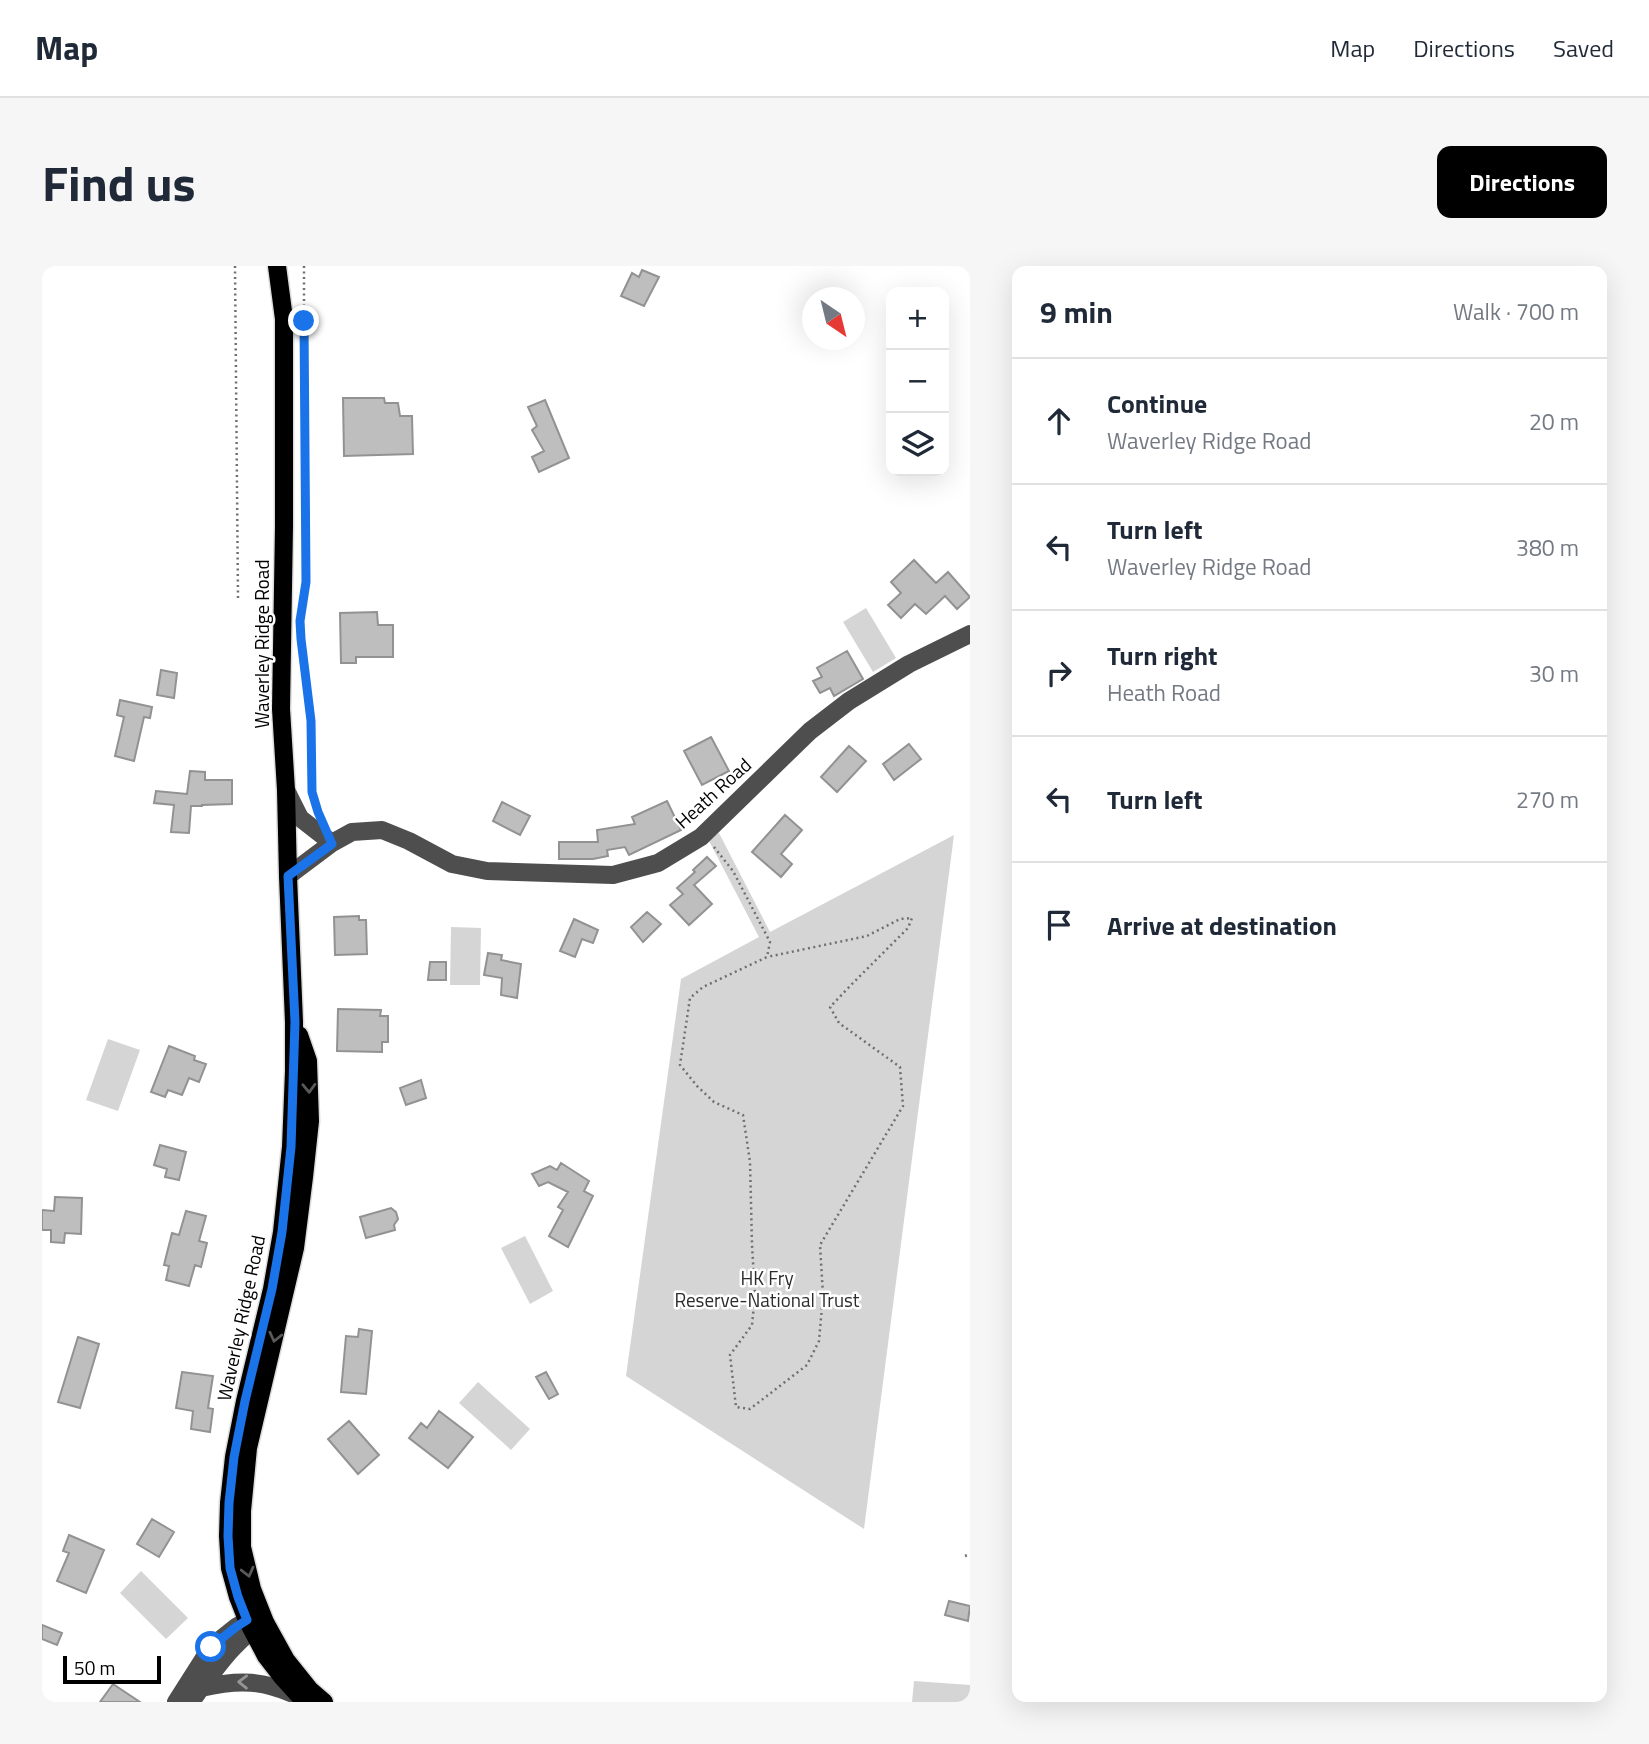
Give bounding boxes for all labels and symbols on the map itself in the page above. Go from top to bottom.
north arrow [802,287,865,350]
route end [288,305,319,336]
street label: Waverley Ridge Road [247,560,276,728]
street label: Heath Road [668,750,757,835]
one-way arrow [301,1082,316,1093]
street label: Waverley Ridge Road [209,1232,272,1404]
park label: HK Fry Reserve-National Trust [674,1263,860,1314]
one-way arrow [269,1331,283,1343]
one-way arrow [240,1566,254,1578]
route start [195,1631,226,1662]
scale bar [63,1653,161,1685]
one-way arrow [237,1674,247,1690]

